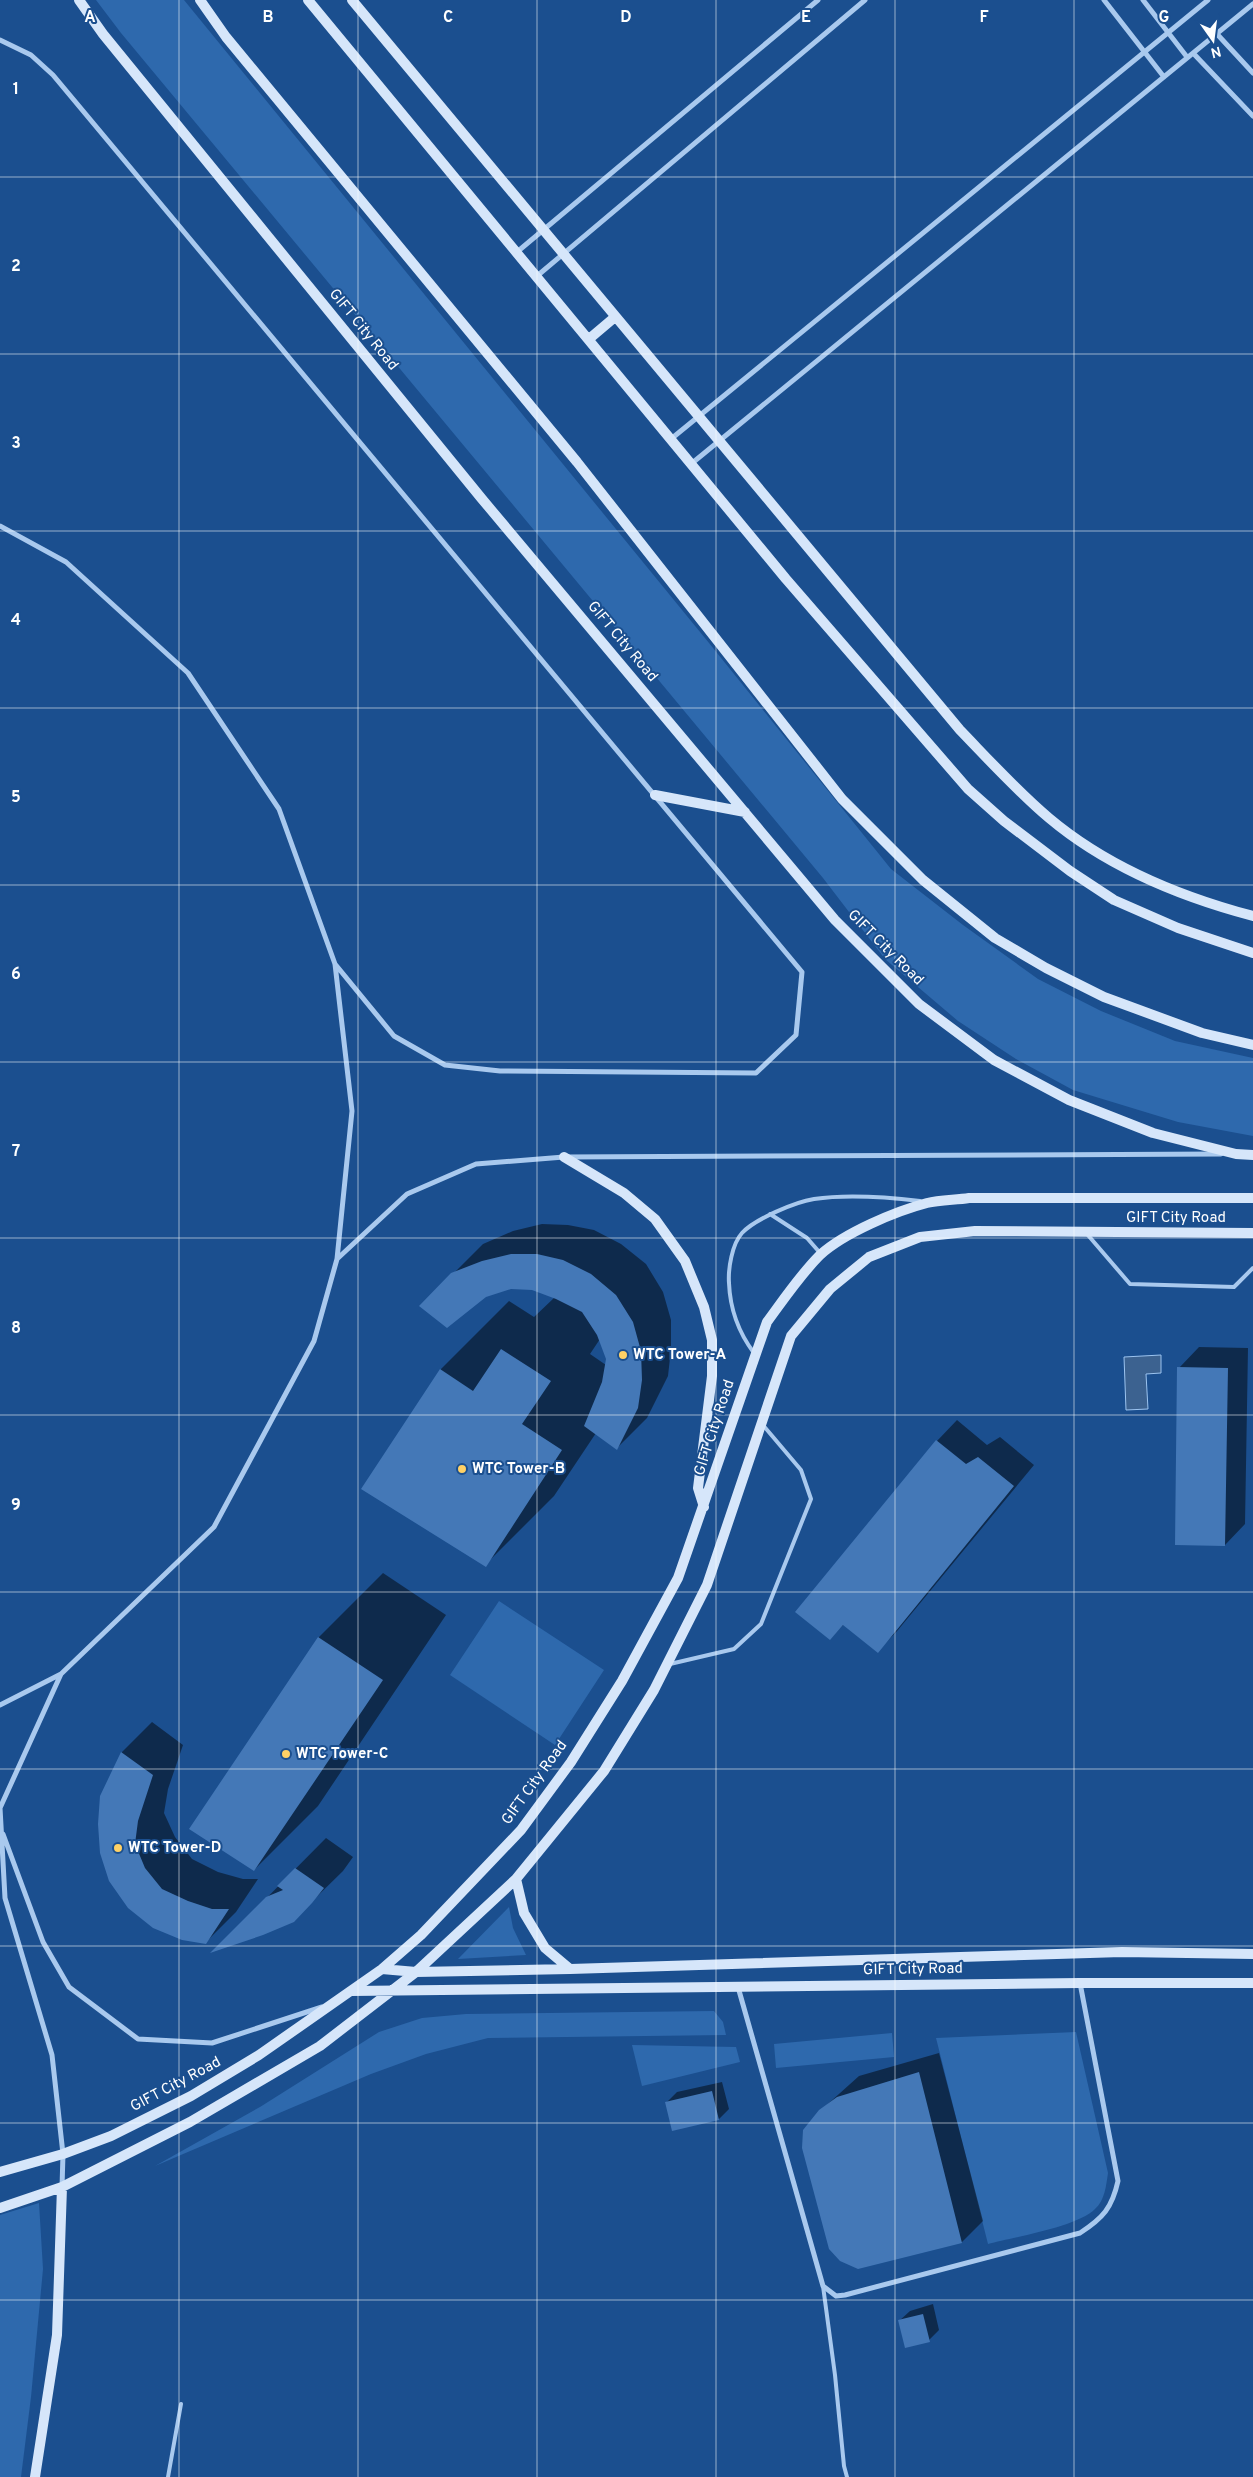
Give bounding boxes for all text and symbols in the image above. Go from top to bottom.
text: A [84,8,96,28]
text: B [262,8,274,28]
text: C [443,8,453,28]
text: D [620,8,632,28]
text: E [801,8,811,28]
text: F [979,8,989,28]
text: G [1159,8,1169,28]
north arrow [1188,15,1238,65]
text: N [1209,42,1223,61]
text: 1 [13,80,19,100]
text: 2 [11,257,21,277]
street label: GIFT City Road [324,285,402,375]
text: 3 [11,434,21,454]
street label: GIFT City Road [583,598,661,686]
text: 4 [11,611,21,631]
text: 5 [11,788,21,808]
street label: GIFT City Road [843,906,927,990]
text: 6 [11,965,21,985]
text: 7 [12,1142,20,1162]
street label: GIFT City Road [1126,1209,1226,1228]
text: 8 [11,1319,21,1339]
place label: WTC Tower-A [633,1346,727,1365]
marker: WTC Tower-A [617,1349,629,1361]
street label: GIFT City Road [691,1378,739,1478]
place label: WTC Tower-B [472,1460,565,1479]
marker: WTC Tower-B [456,1463,468,1475]
text: 9 [11,1496,21,1516]
street label: GIFT City Road [498,1737,572,1829]
place label: WTC Tower-C [296,1745,388,1764]
marker: WTC Tower-C [280,1748,292,1760]
place label: WTC Tower-D [128,1839,221,1858]
marker: WTC Tower-D [112,1842,124,1854]
street label: GIFT City Road [863,1960,963,1980]
street label: GIFT City Road [127,2053,225,2117]

